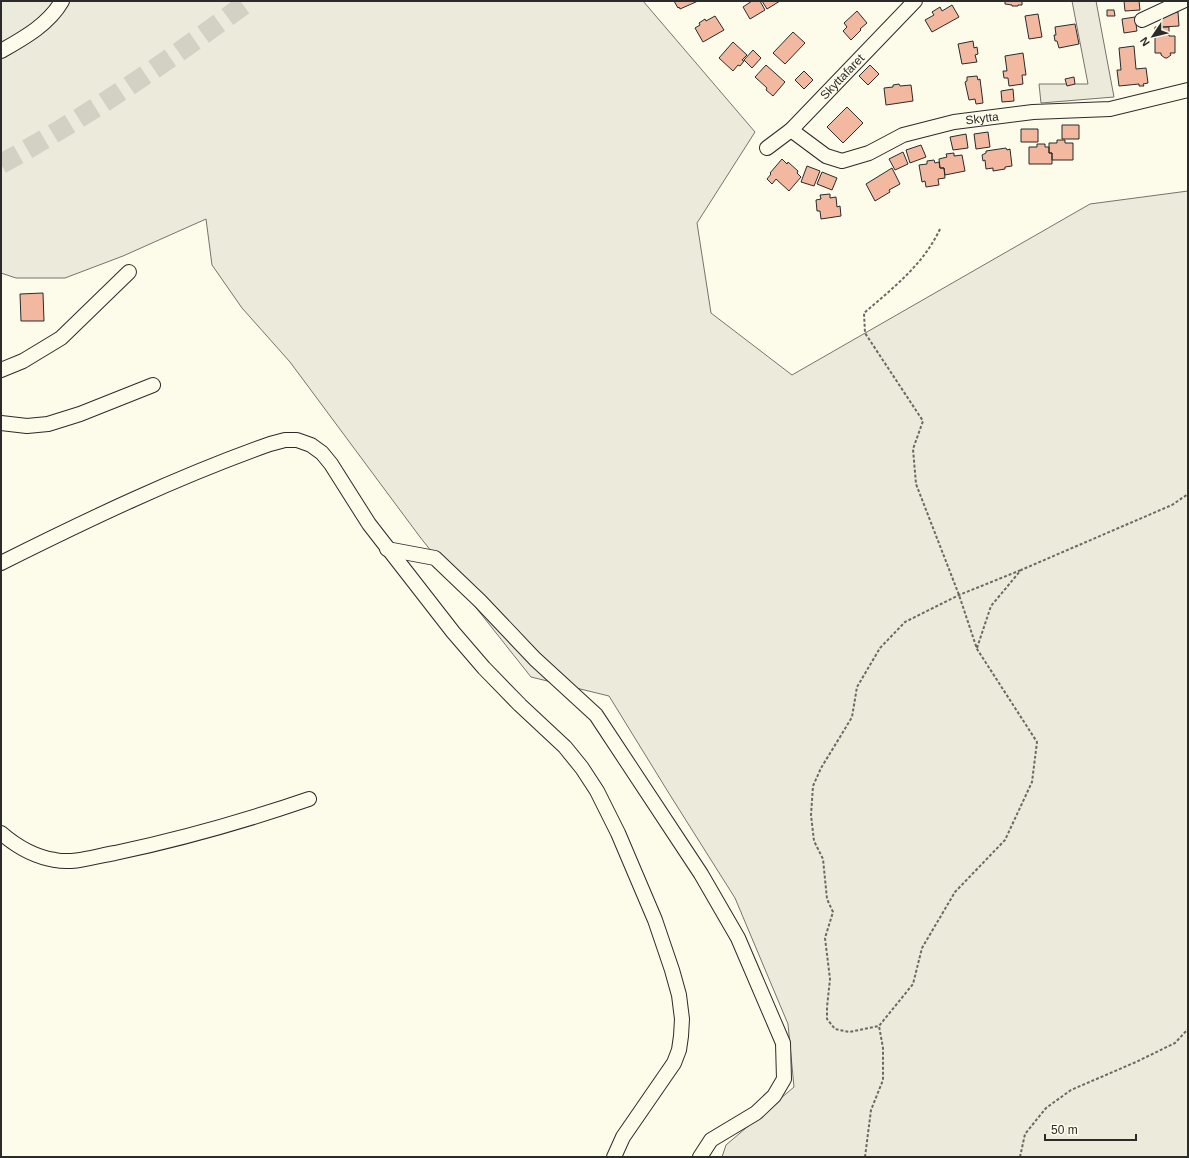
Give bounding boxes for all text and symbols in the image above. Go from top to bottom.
north arrow [1133,16,1173,56]
text: N [1138,35,1152,48]
street label: Skyttafaret [817,51,868,102]
street label: Skytta [965,109,1000,127]
scale bar [1045,1116,1136,1142]
text: 50 m [1051,1123,1078,1137]

